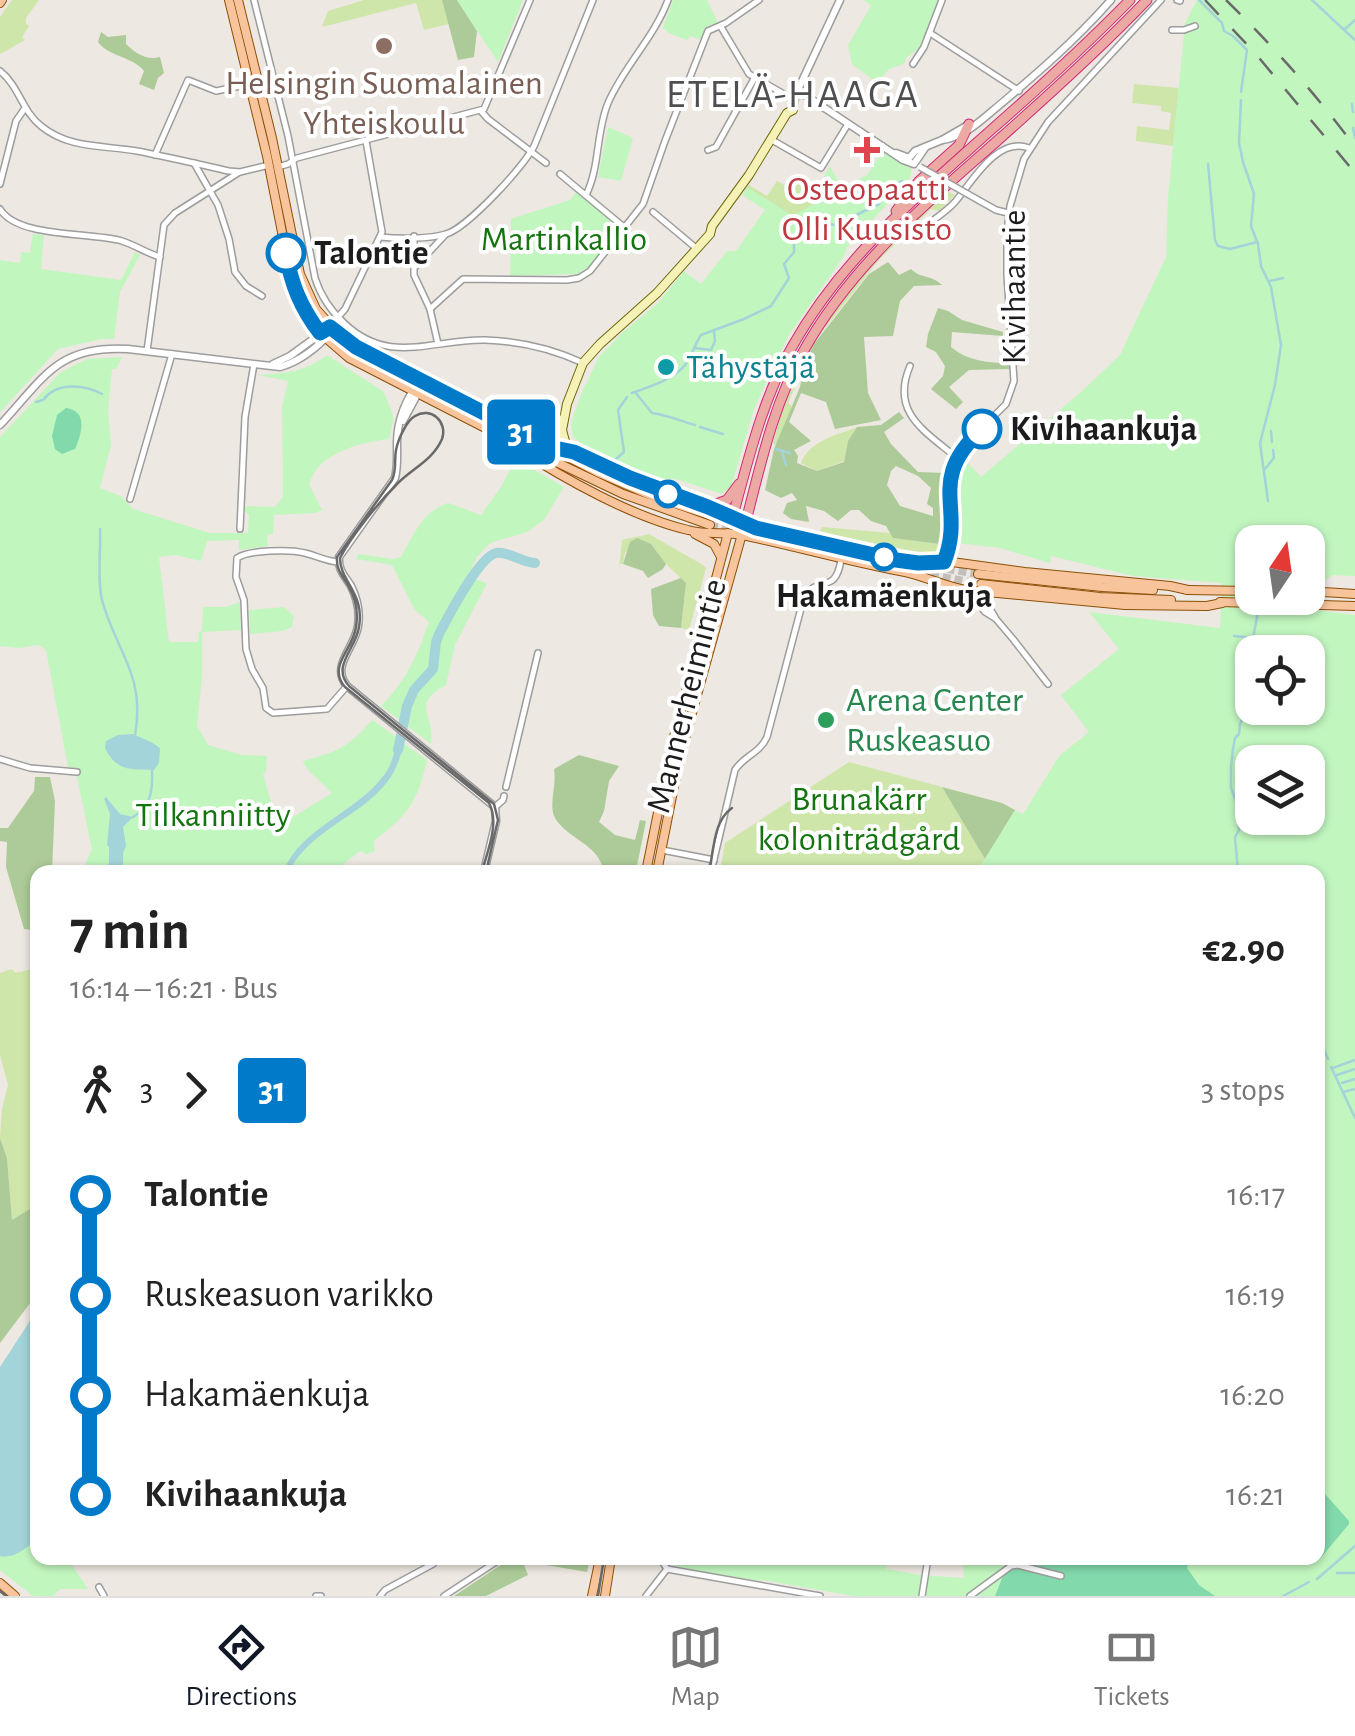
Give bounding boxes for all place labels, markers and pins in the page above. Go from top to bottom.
marker: Helsingin Suomalainen Yhteiskoulu [373,35,395,57]
place label: Helsingin Suomalainen Yhteiskoulu [225,66,543,141]
marker: Osteopaatti Olli Kuusisto [854,137,880,163]
place label: Osteopaatti Olli Kuusisto [782,172,952,247]
marker: Talontie [267,234,305,272]
place label: Talontie [314,236,429,271]
place label: Tähystäjä [686,350,815,385]
marker: Tähystäjä [655,356,677,378]
marker: Kivihaankuja [963,410,1001,448]
place label: Kivihaankuja [1010,412,1197,447]
unlabelled marker [655,481,681,507]
marker: Hakamäenkuja [871,544,897,570]
place label: Hakamäenkuja [776,579,992,614]
place label: Arena Center Ruskeasuo [846,683,1024,758]
marker: Arena Center Ruskeasuo [815,709,837,731]

